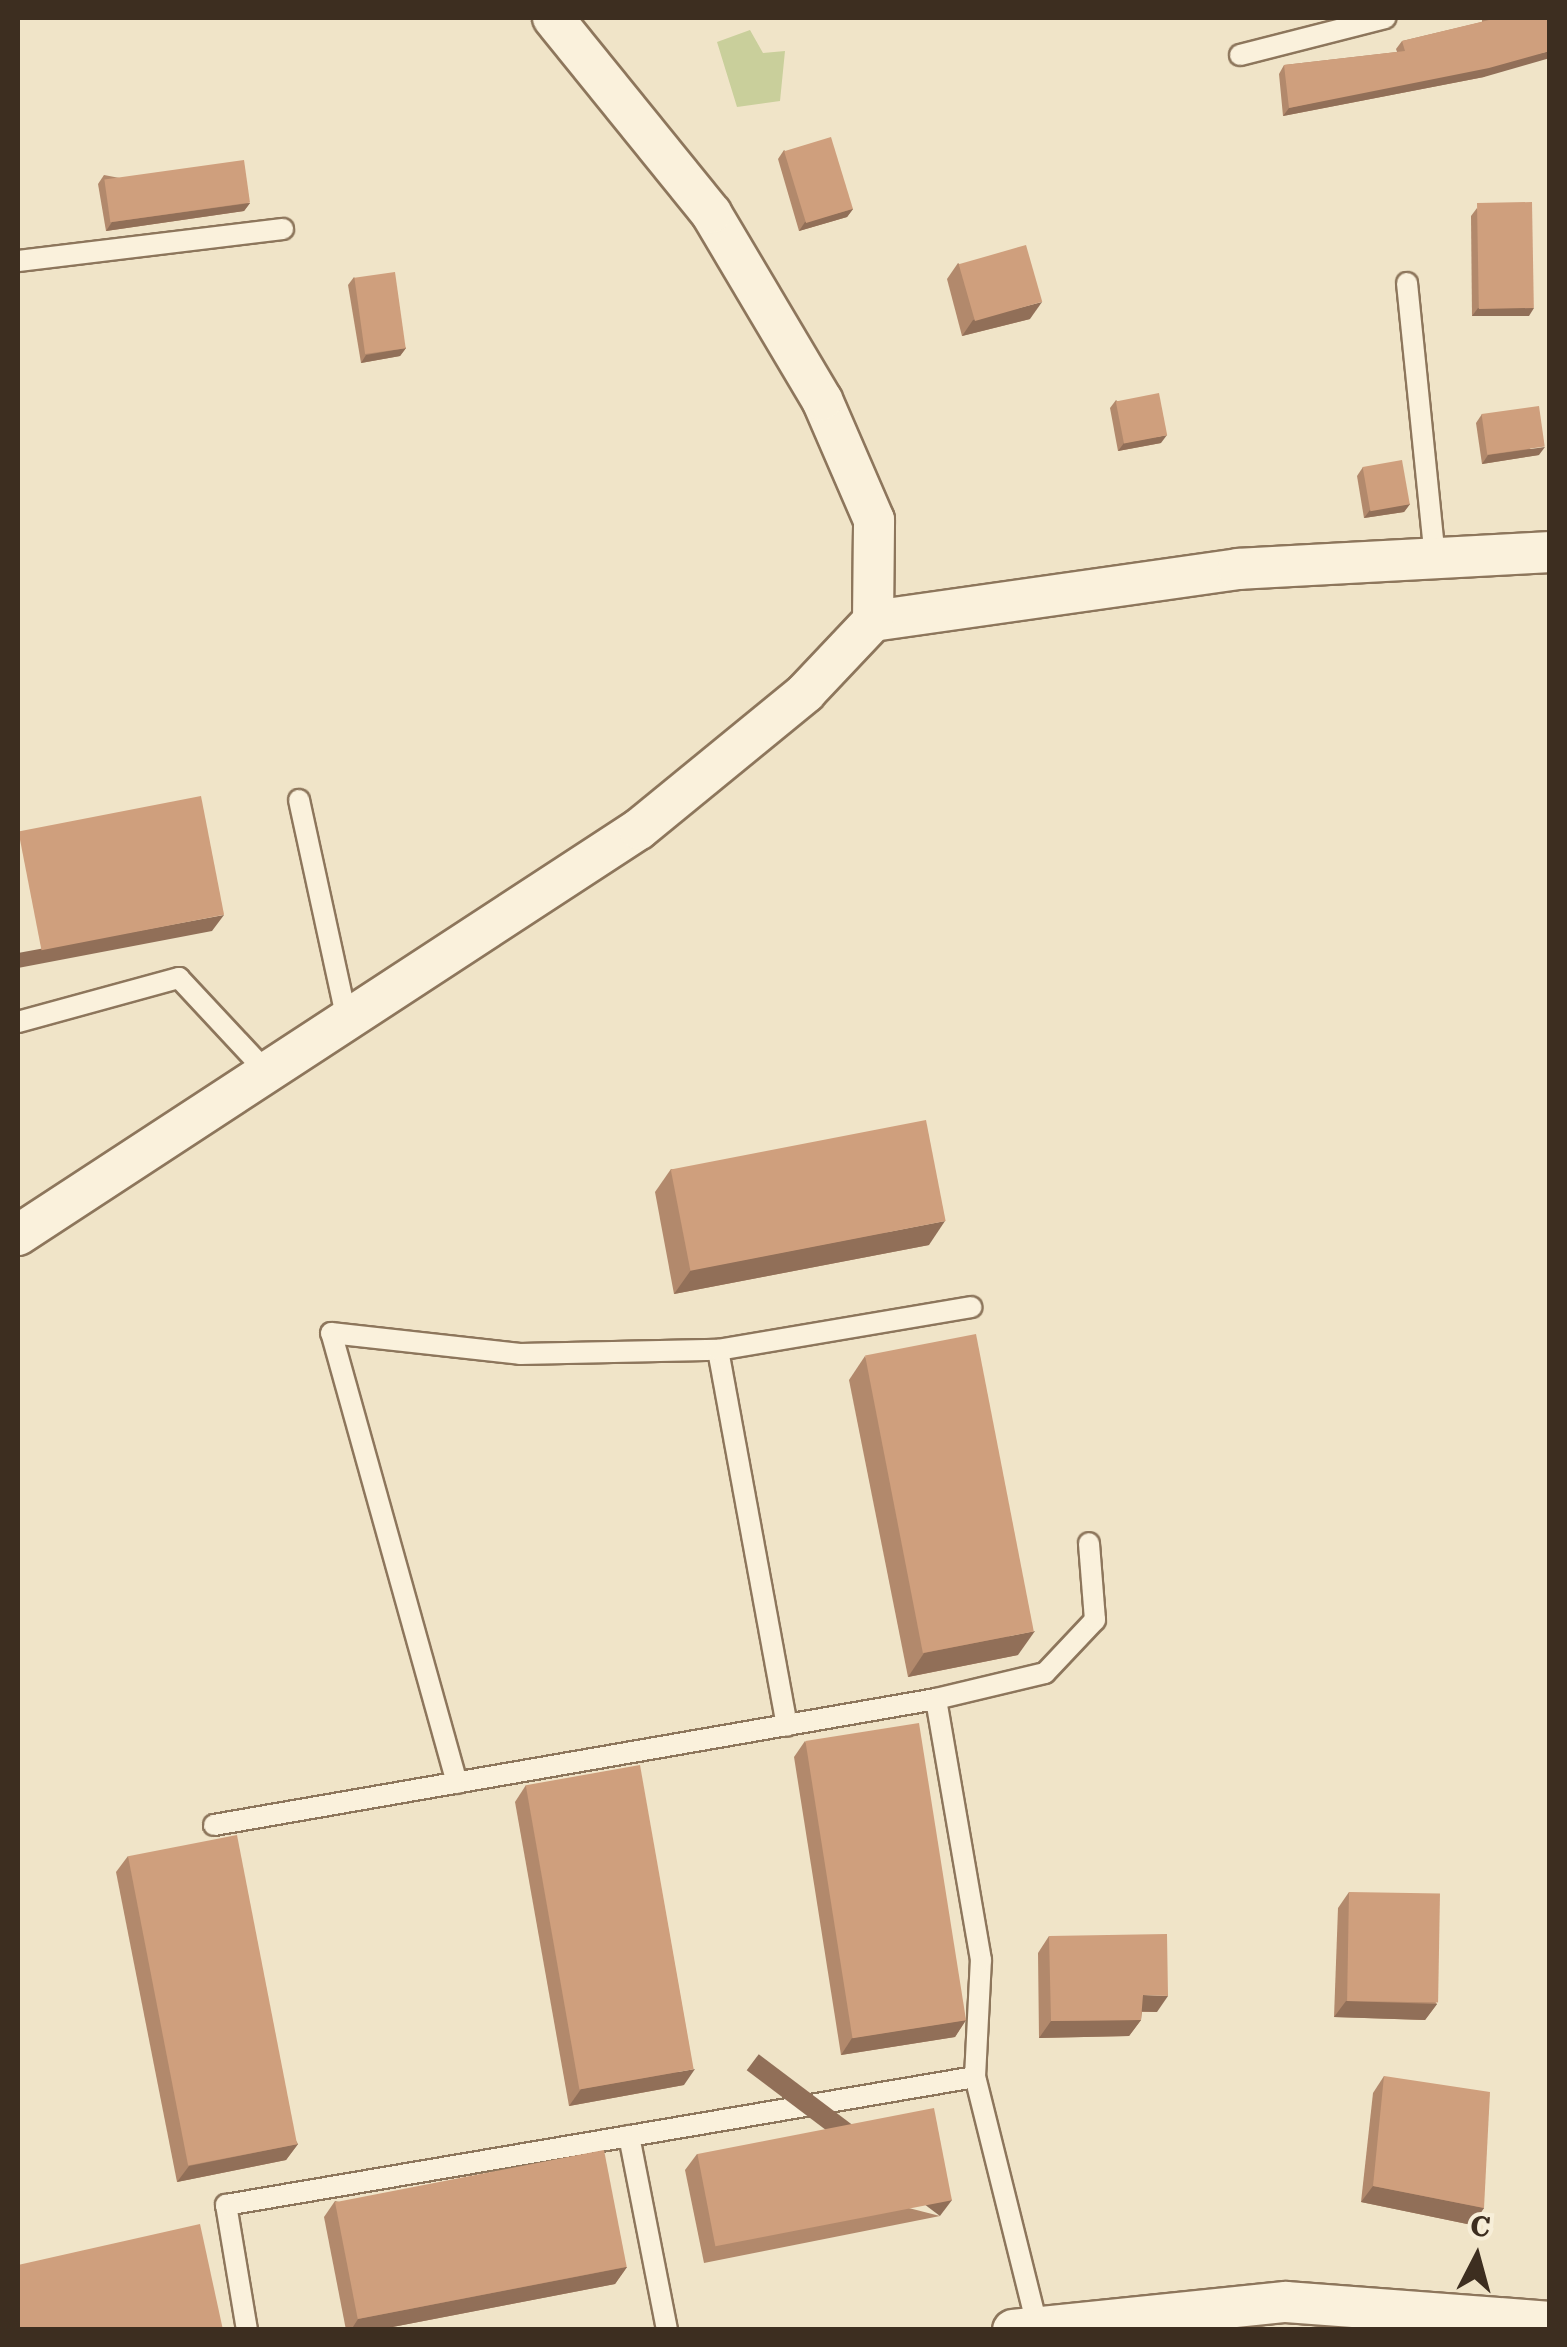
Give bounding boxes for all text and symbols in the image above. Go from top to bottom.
north arrow [1427,2207,1527,2307]
text: С [1469,2209,1492,2244]

